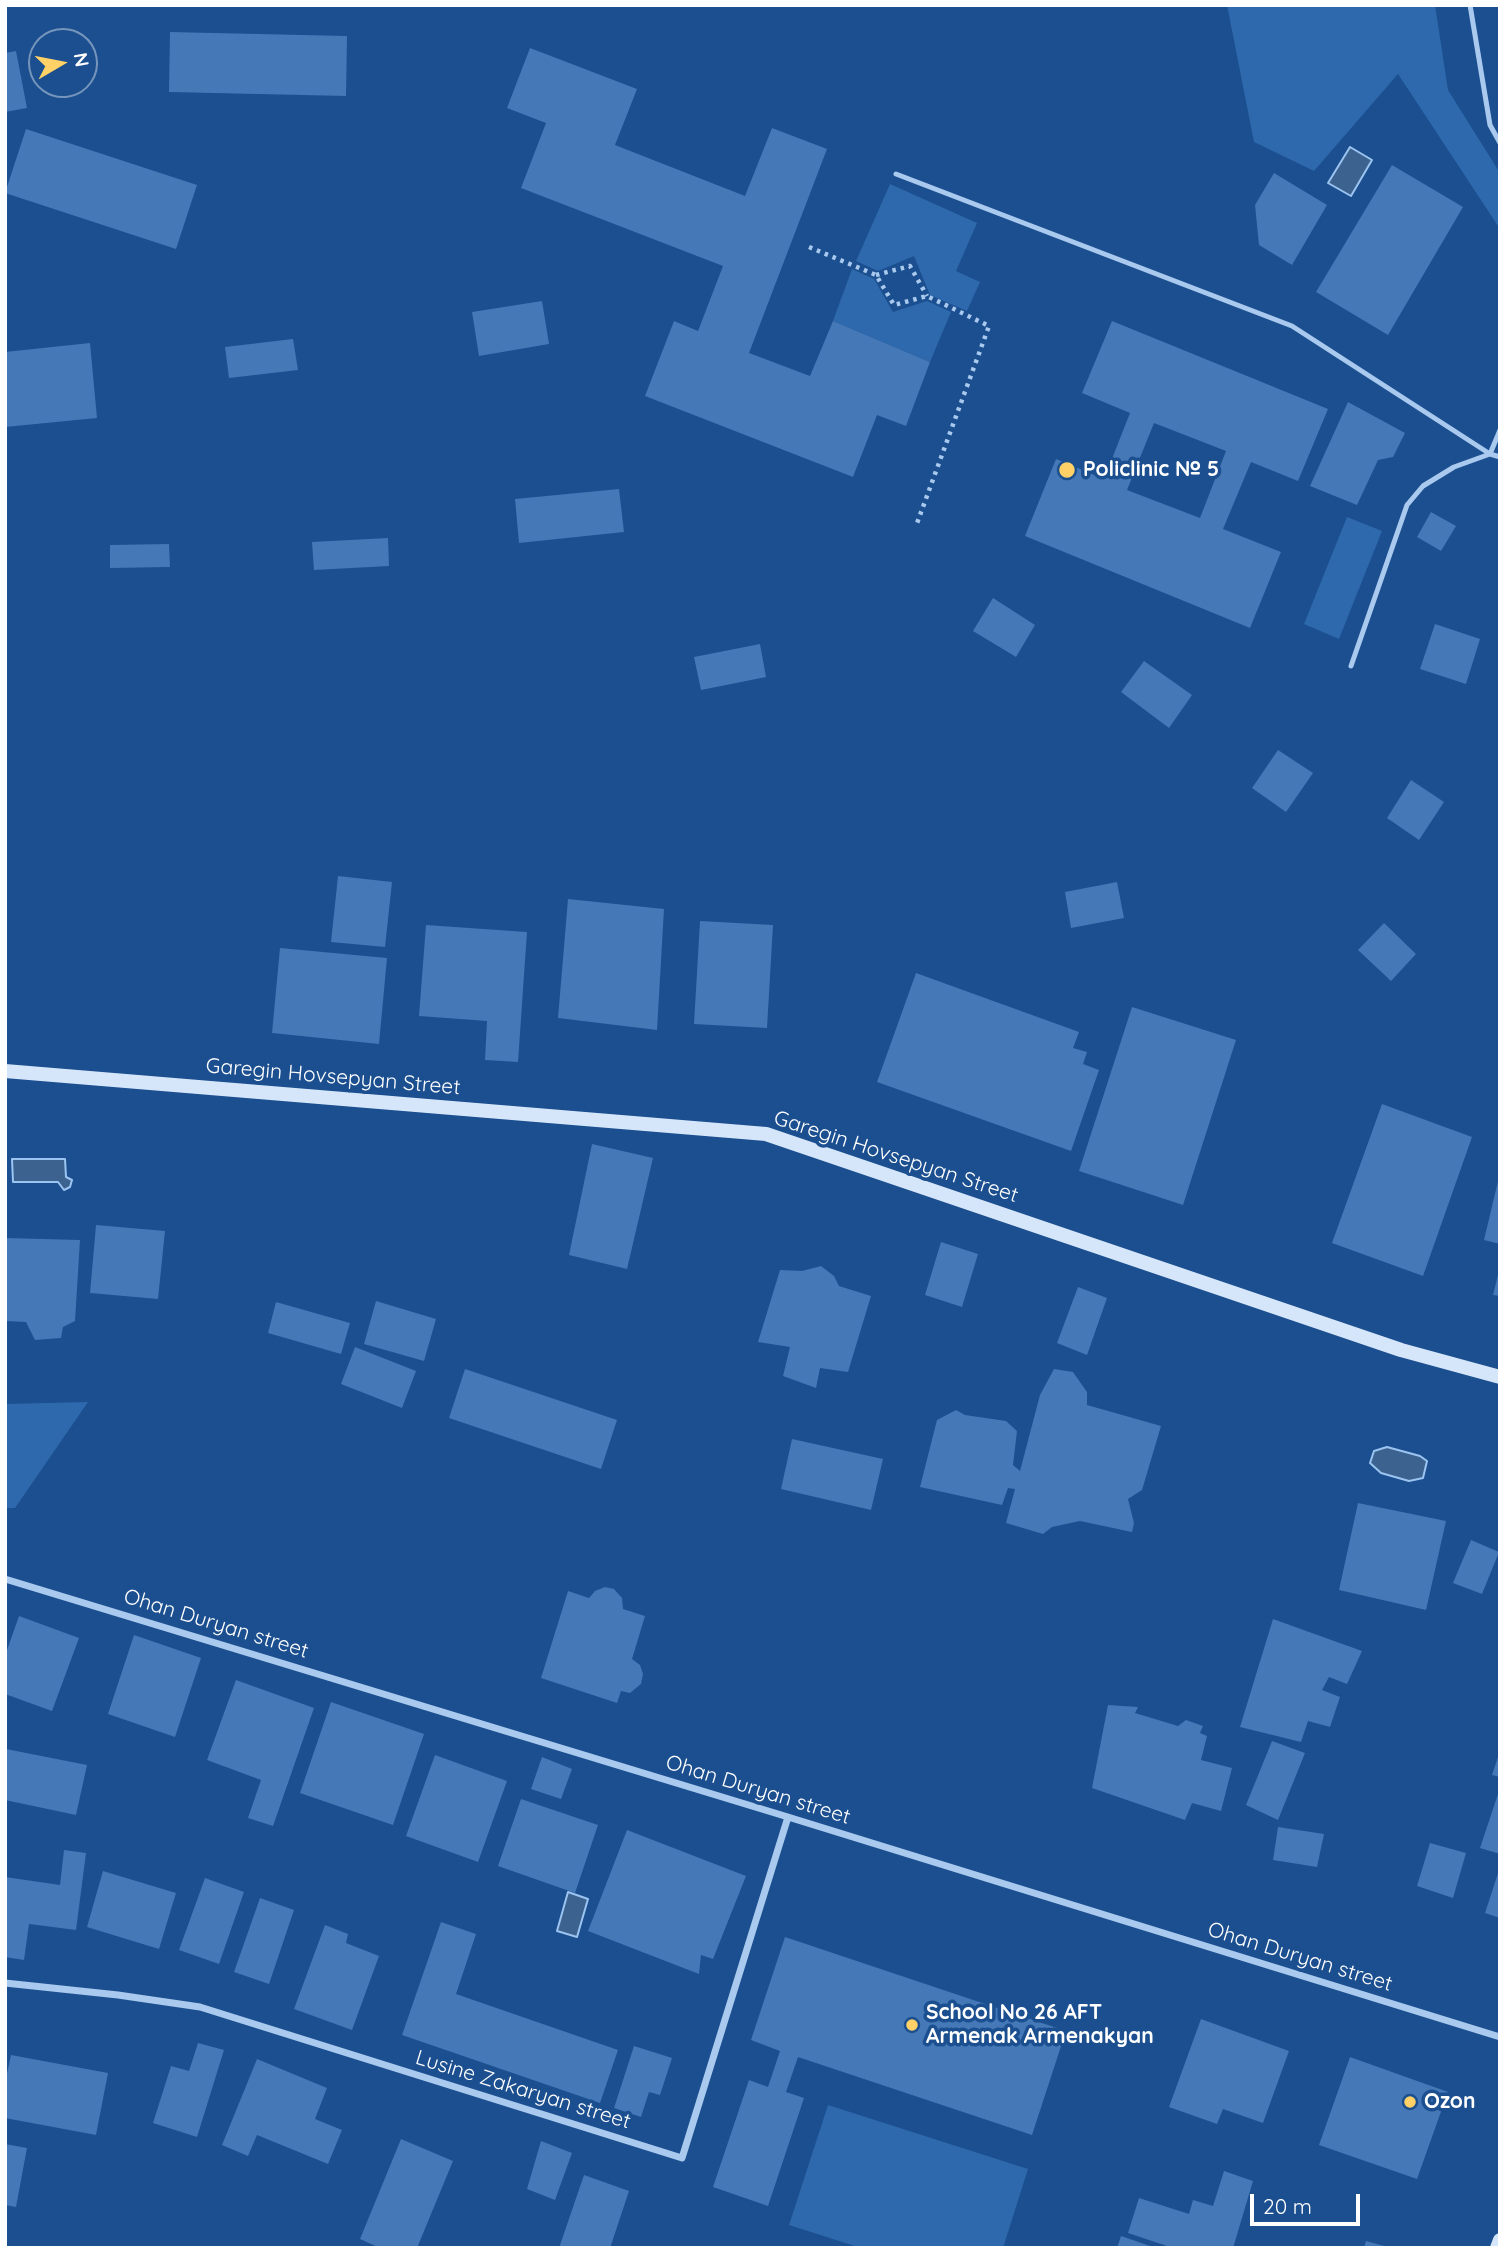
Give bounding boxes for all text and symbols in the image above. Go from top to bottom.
north arrow [28,28,98,98]
text: N [69,51,95,69]
place label: Policlinic № 5 [1083,457,1219,483]
marker: Policlinic № 5 [1057,460,1077,480]
street label: Garegin Hovsepyan Street [205,1053,461,1101]
street label: Garegin Hovsepyan Street [771,1106,1021,1208]
street label: Ohan Duryan street [121,1584,311,1664]
street label: Ohan Duryan street [663,1750,853,1830]
street label: Ohan Duryan street [1205,1917,1395,1997]
place label: School No 26 AFT Armenak Armenakyan [926,2000,1154,2050]
marker: School No 26 AFT Armenak Armenakyan [904,2017,920,2033]
street label: Lusine Zakaryan street [413,2045,633,2135]
place label: Ozon [1424,2089,1475,2115]
marker: Ozon [1402,2094,1418,2110]
scale bar [1253,2180,1363,2224]
text: 20 m [1263,2193,1312,2219]

